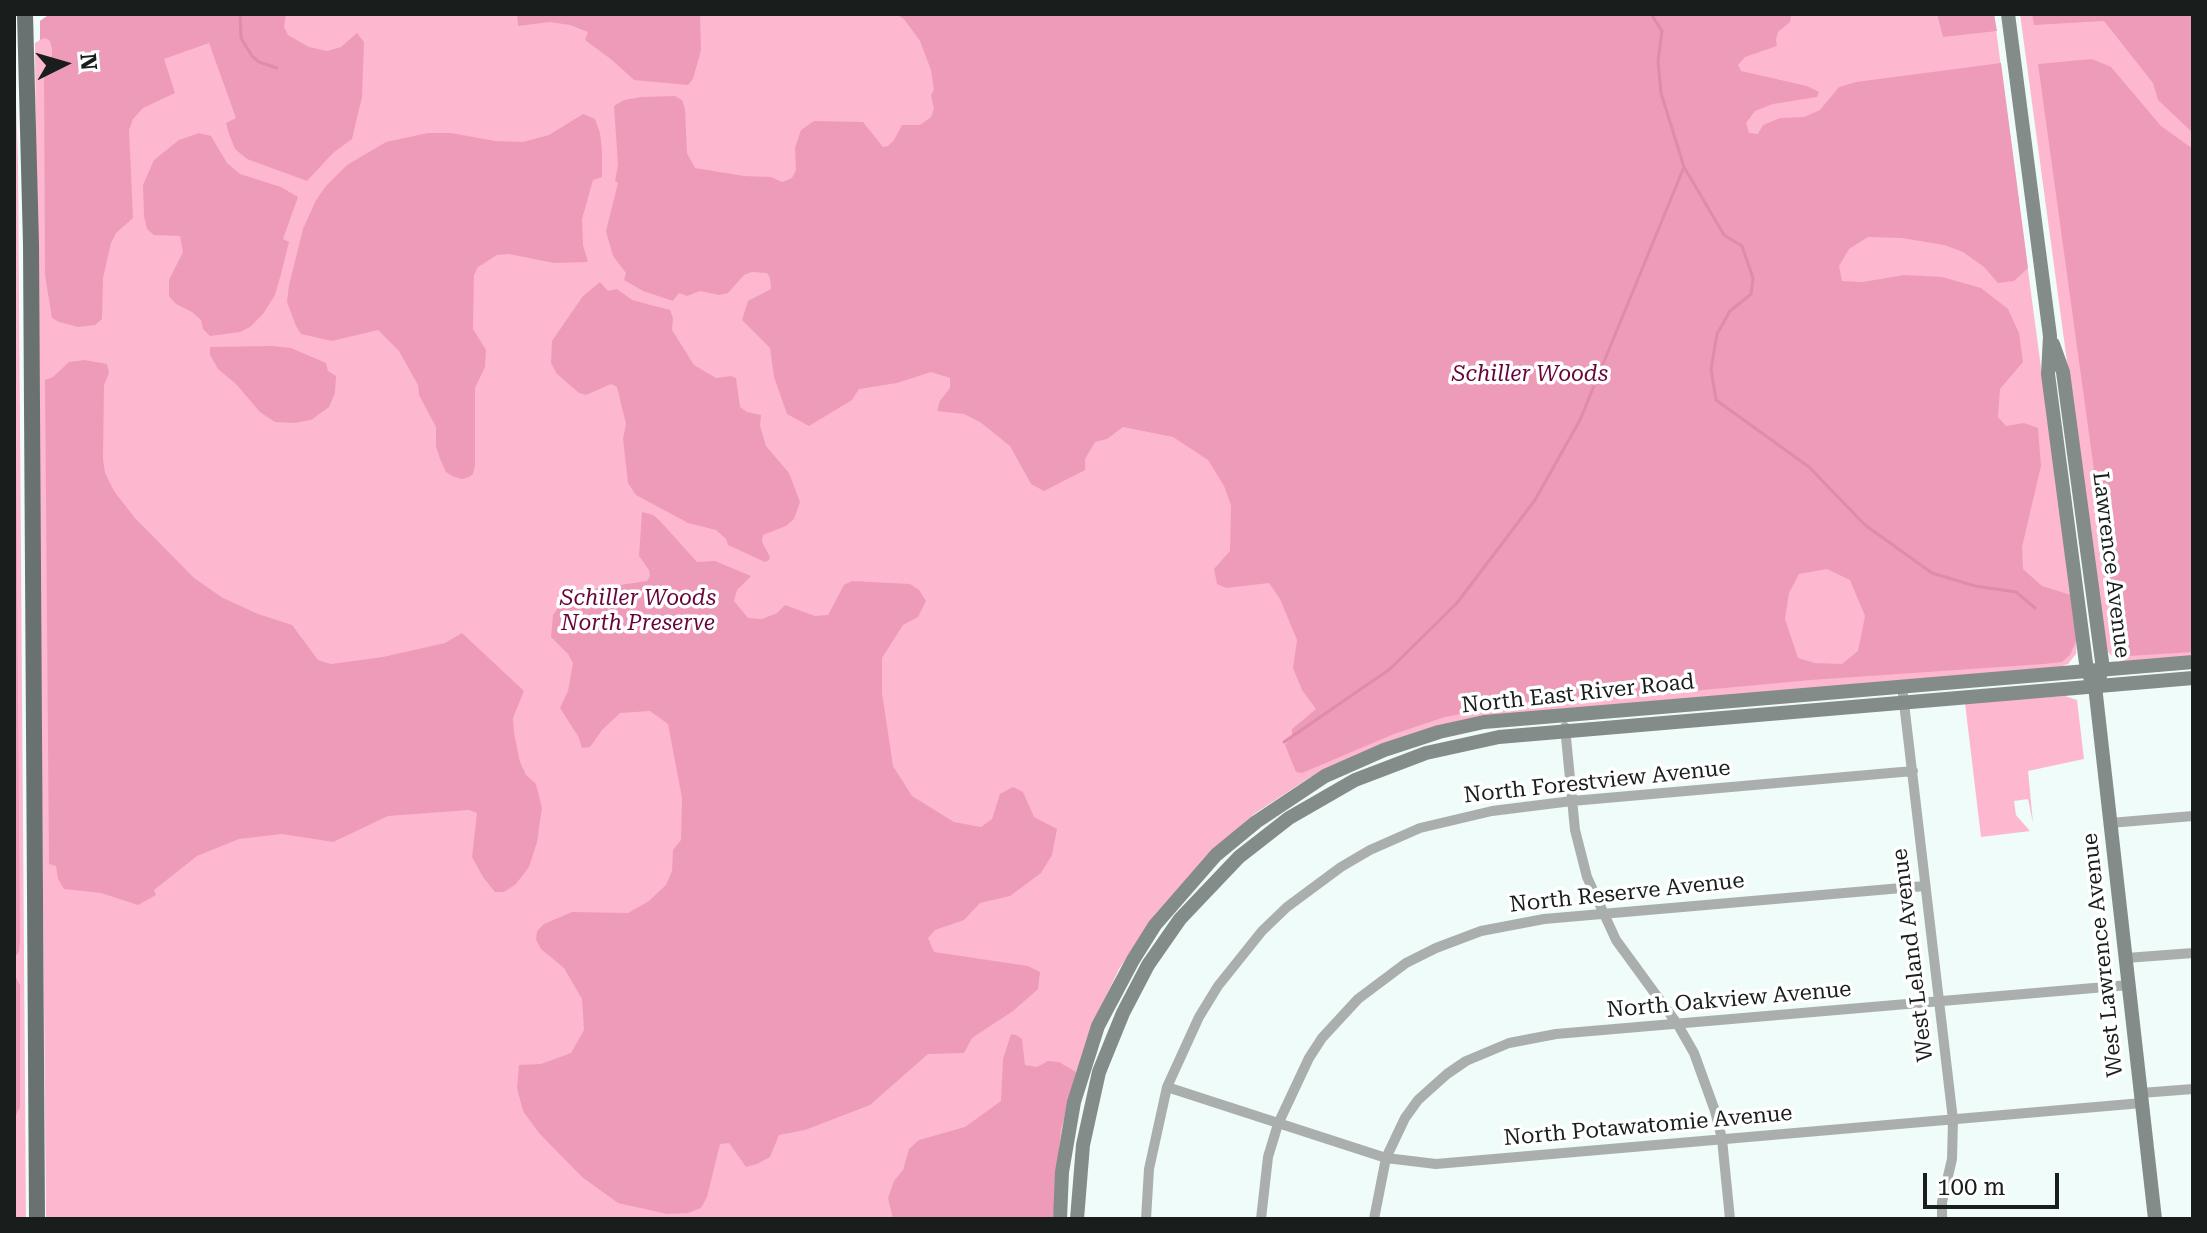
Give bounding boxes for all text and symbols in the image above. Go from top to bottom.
north arrow [24,24,104,104]
text: N [75,52,102,71]
park label: Schiller Woods [1452,362,1608,388]
street label: Lawrence Avenue [2086,470,2136,660]
park label: Schiller Woods North Preserve [560,586,716,638]
street label: North East River Road [1460,669,1696,719]
street label: North Forestview Avenue [1462,755,1732,809]
street label: West Lawrence Avenue [2077,832,2129,1078]
street label: West Leland Avenue [1887,847,1939,1063]
street label: North Reserve Avenue [1508,868,1746,918]
street label: North Oakview Avenue [1606,976,1852,1024]
street label: North Potawatomie Avenue [1503,1100,1793,1152]
scale bar [1927,1157,2063,1207]
text: 100 m [1937,1173,2005,1201]

